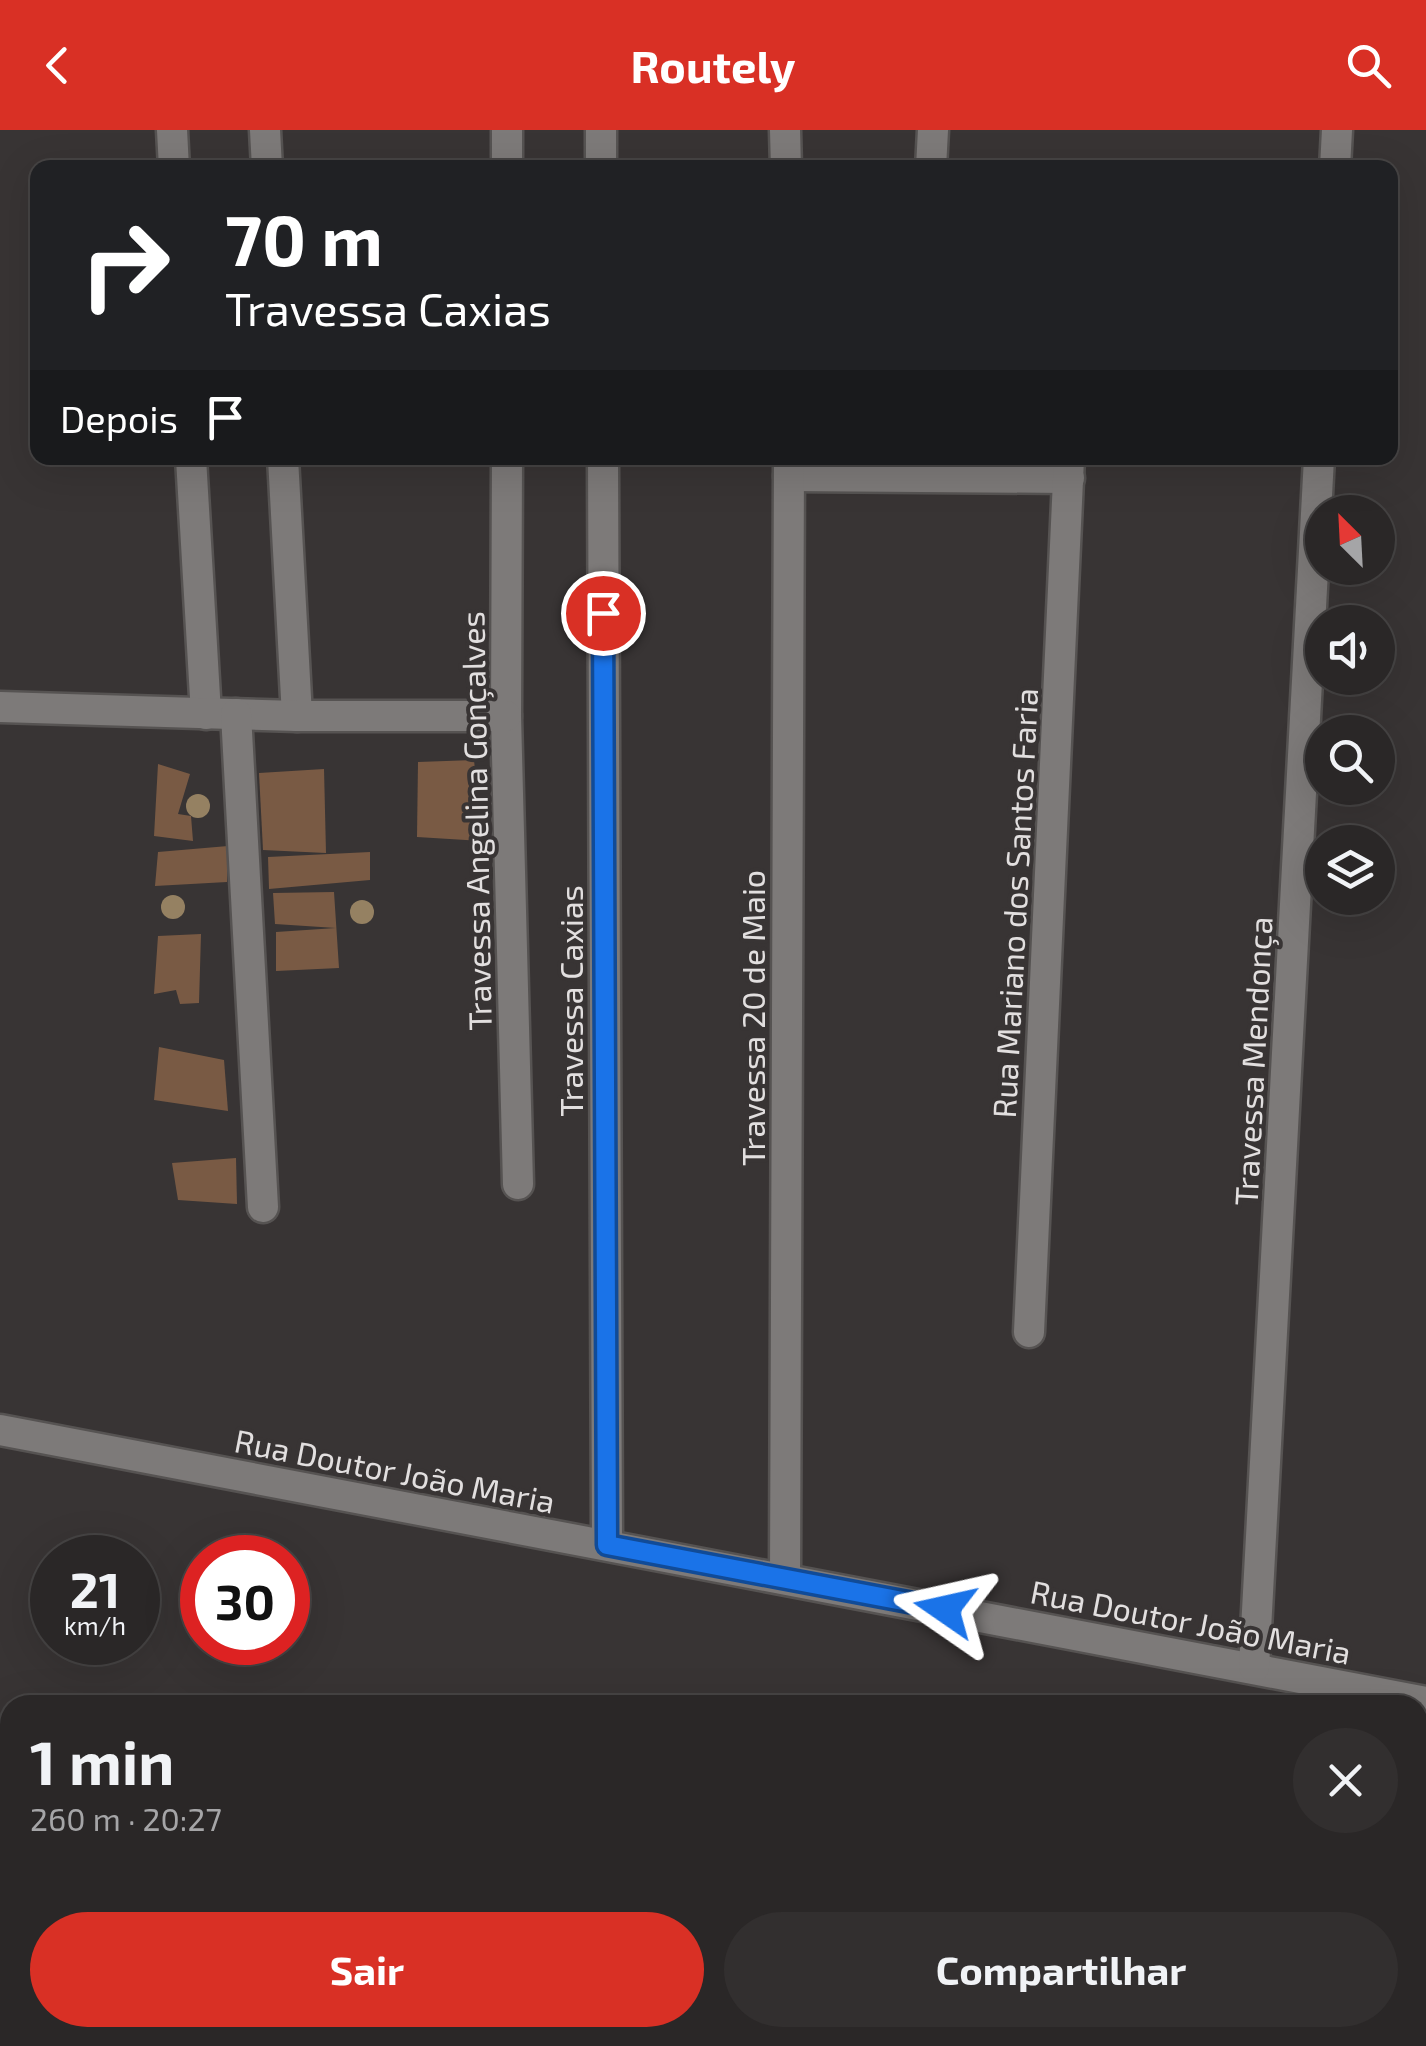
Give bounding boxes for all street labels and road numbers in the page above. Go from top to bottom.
street label: Travessa Angelina Gonçalves [452,611,500,1031]
street label: Rua Mariano dos Santos Faria [984,687,1044,1119]
street label: Travessa 20 de Maio [733,870,771,1166]
street label: Travessa Caxias [551,885,589,1117]
street label: Travessa Mendonça [1225,916,1281,1207]
street label: Rua Doutor João Maria [232,1420,558,1520]
street label: Rua Doutor João Maria [1028,1571,1354,1671]

